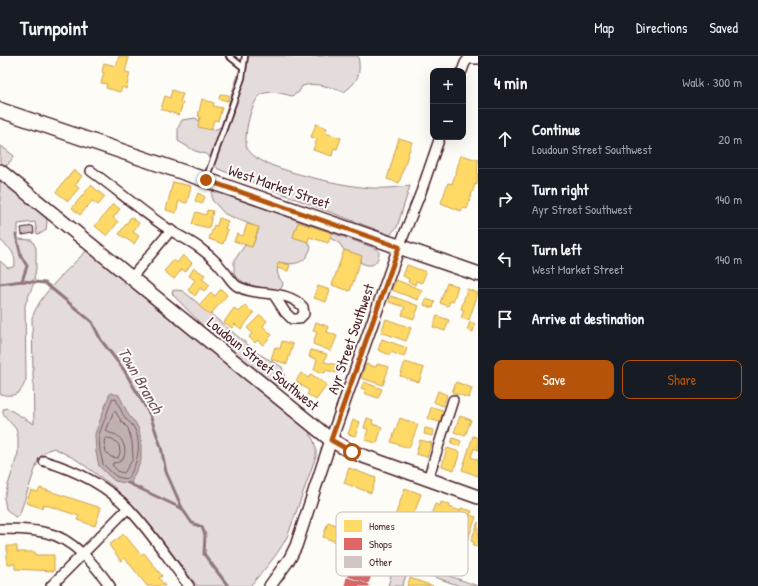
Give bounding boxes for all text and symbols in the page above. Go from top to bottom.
text: Turnpoint [20,15,88,41]
text: Map [594,18,614,37]
text: Directions [636,18,687,37]
text: Saved [709,18,738,37]
map controls [430,68,466,140]
button: + [430,68,466,104]
text: 4 min [494,71,527,94]
text: Walk · 300 m [682,73,742,91]
button: − [430,104,466,140]
text: Continue [532,119,580,140]
icon: ahead [494,128,516,150]
text: 20 m [718,130,742,148]
text: Loudoun Street Southwest [532,140,652,158]
street label: West Market Street [226,159,333,214]
route end [197,171,215,189]
text: Turn right [532,179,588,200]
icon: right [494,188,516,210]
text: 140 m [715,190,742,208]
text: Ayr Street Southwest [532,200,632,218]
text: Turn left [532,239,582,260]
icon: left [494,248,516,270]
text: 140 m [715,250,742,268]
text: West Market Street [532,260,624,278]
street label: Ayr Street Southwest [322,280,380,397]
icon: arrive [494,308,516,330]
text: Arrive at destination [532,308,644,329]
street label: Loudoun Street Southwest [203,312,324,416]
water label: Town Branch [113,343,169,418]
button: Save [494,360,614,399]
button: Share [622,360,742,399]
route start [343,443,361,461]
legend [336,512,468,576]
text: Homes [369,519,395,533]
text: Shops [369,537,392,551]
text: Other [369,555,393,569]

